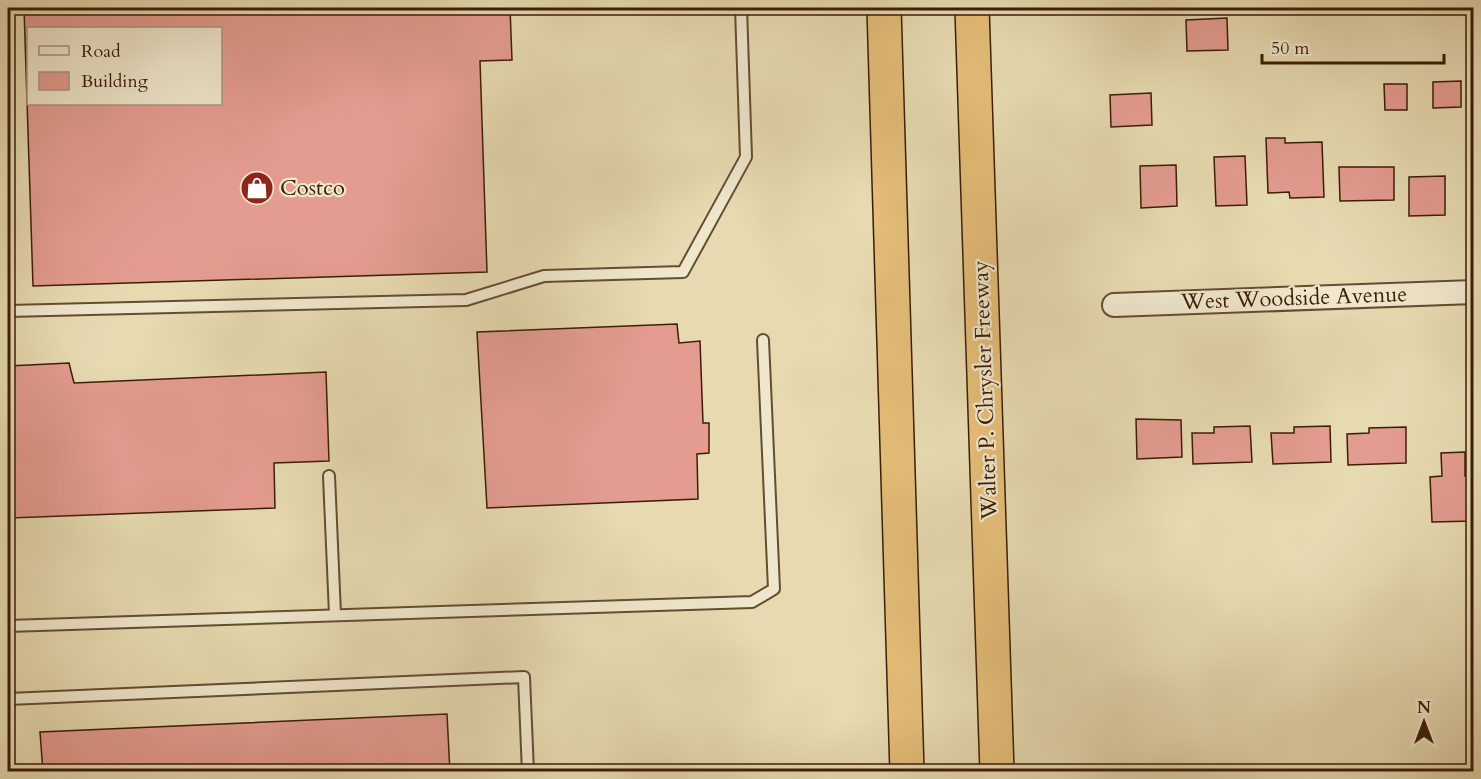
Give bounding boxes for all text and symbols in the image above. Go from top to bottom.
legend [27,27,222,105]
scale bar [1262,27,1444,65]
text: 50 m [1271,36,1310,61]
text: Road [81,39,121,64]
text: Building [81,69,149,94]
shop icon: Costco [239,170,275,206]
place label: Costco [280,173,345,203]
street label: Walter P. Chrysler Freeway [965,259,1005,521]
street label: West Woodside Avenue [1179,279,1408,317]
north arrow [1394,692,1454,752]
text: N [1417,697,1431,719]

